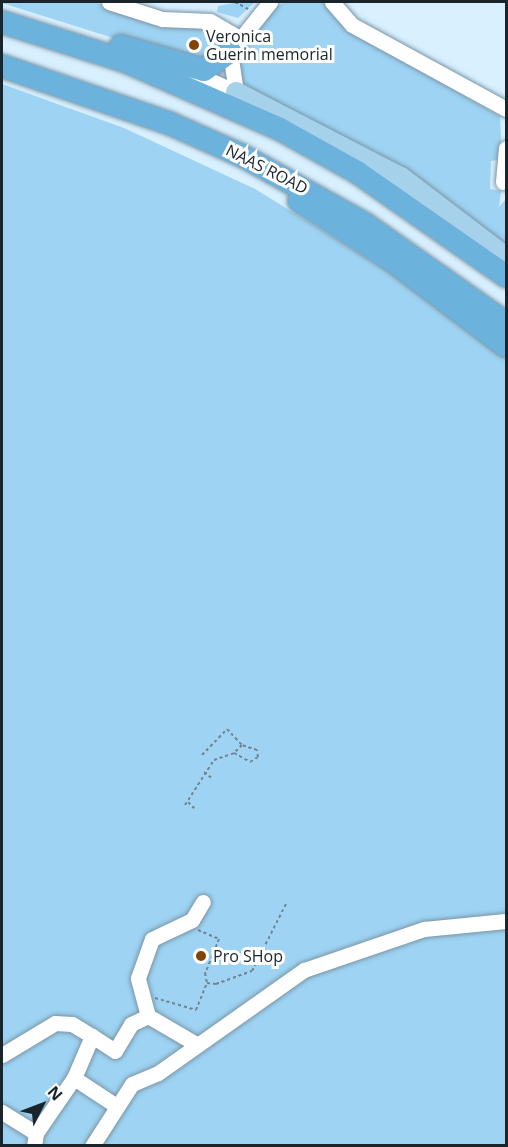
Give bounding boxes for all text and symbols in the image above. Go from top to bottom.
place label: Veronica Guerin memorial [206,26,333,64]
marker: Veronica Guerin memorial [187,38,201,52]
street label: NAAS ROAD [223,140,311,198]
place label: Pro SHop [213,946,283,966]
marker: Pro SHop [194,949,208,963]
north arrow [12,1075,72,1135]
text: N [43,1081,68,1105]

